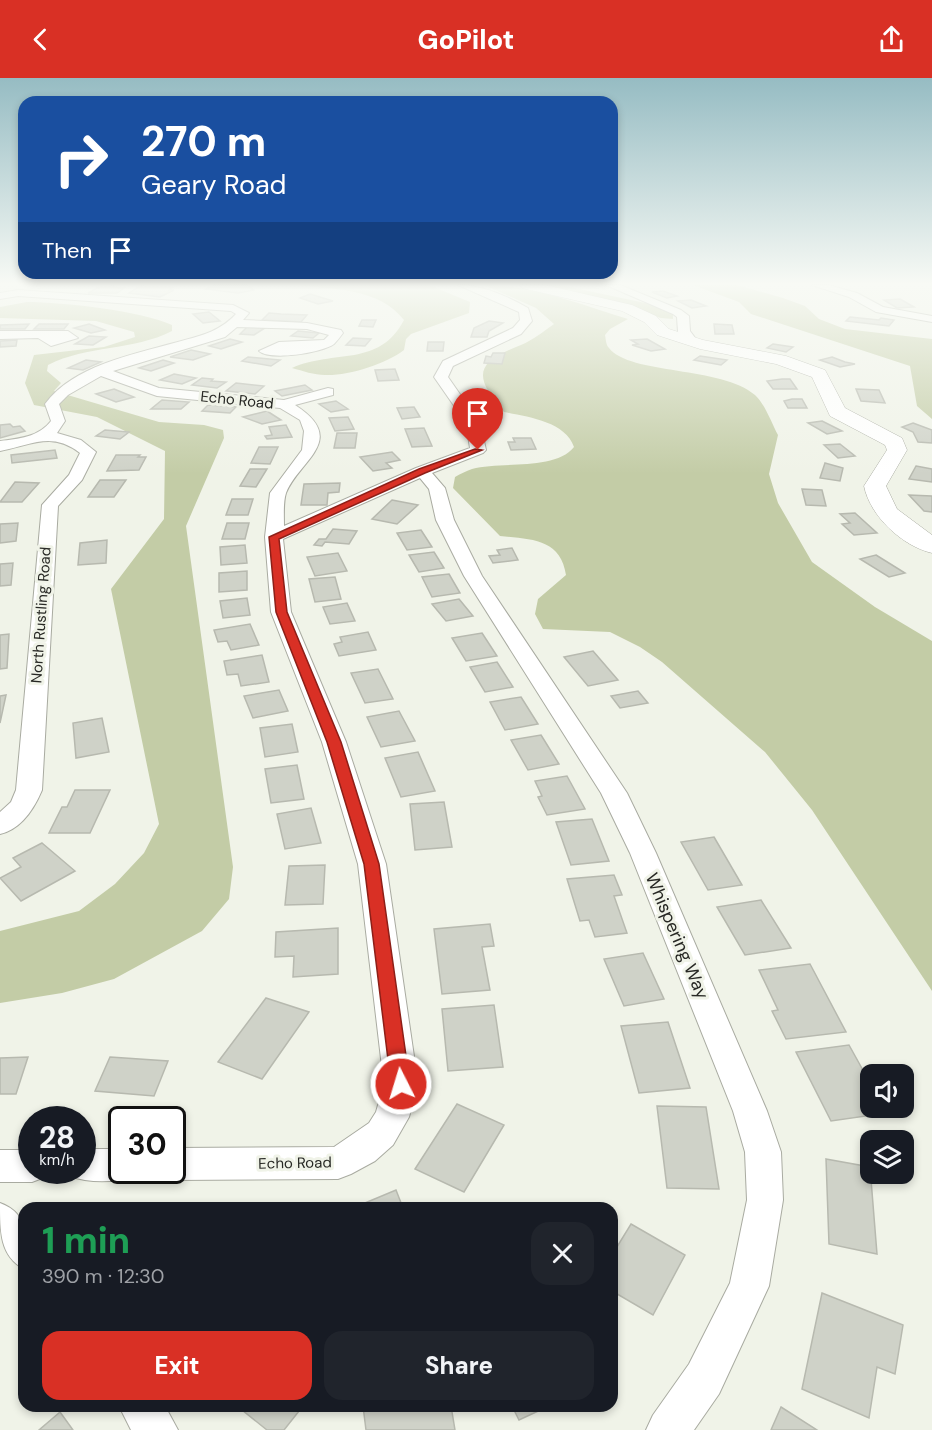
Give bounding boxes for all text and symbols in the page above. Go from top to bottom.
text: GoPilot [418,22,514,57]
icon: back [24,23,57,56]
icon: share [875,23,908,56]
text: 270 m [141,114,266,169]
icon: right [42,120,120,198]
text: Geary Road [141,167,287,202]
icon: arrive [104,234,137,267]
text: Then [42,236,92,265]
street label: Echo Road [199,386,275,414]
pin [452,388,503,450]
icon: arrive [461,397,494,430]
street label: North Rustling Road [26,546,56,684]
street label: Whispering Way [640,869,714,1003]
position arrow [369,1052,433,1116]
map controls [860,1064,914,1184]
button: sound [860,1064,914,1118]
speed limit sign: 30 [108,1106,186,1184]
text: 28 [39,1118,75,1157]
button: layers [860,1130,914,1184]
text: km/h [39,1150,75,1170]
street label: Echo Road [258,1152,332,1174]
text: 1 min [42,1217,130,1264]
button: close [531,1222,594,1285]
text: 390 m · 12:30 [42,1263,165,1289]
button: Exit [42,1331,312,1400]
button: Share [324,1331,594,1400]

